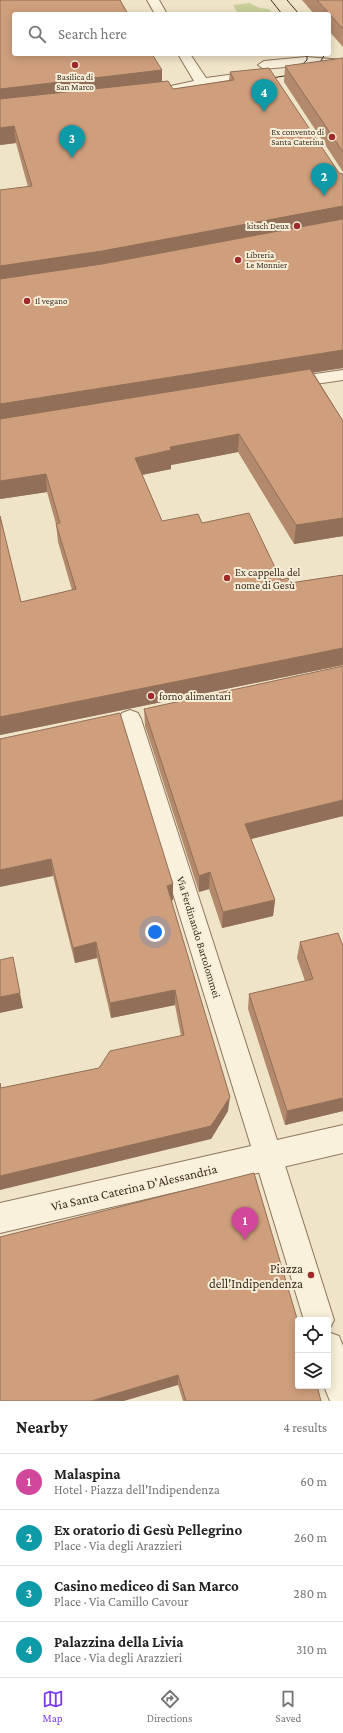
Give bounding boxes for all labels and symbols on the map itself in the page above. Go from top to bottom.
marker: Basilica di San Marco [70,60,80,70]
place label: Basilica di San Marco [56,72,94,92]
pin: 4 [251,79,277,112]
pin: 3 [59,125,85,158]
place label: Ex convento di Santa Caterina [271,127,325,147]
marker: Ex convento di Santa Caterina [327,132,337,142]
pin: 2 [311,163,337,196]
place label: kitsch Deux [247,221,290,231]
marker: kitsch Deux [292,221,302,231]
place label: Libreria Le Monnier [246,250,288,270]
marker: Libreria Le Monnier [233,255,243,265]
marker: Il vegano [22,296,32,306]
place label: Il vegano [35,296,68,306]
place label: Ex cappella del nome di Gesù [235,566,301,591]
marker: Ex cappella del nome di Gesù [222,573,232,583]
place label: forno alimentari [159,690,231,702]
marker: forno alimentari [146,691,156,701]
street label: Via Ferdinando Bartolommei [175,875,223,999]
your location [145,922,165,942]
street label: Via Santa Caterina D'Alessandria [50,1161,219,1214]
pin: 1 [232,1207,258,1240]
place label: Piazza dell'Indipendenza [209,1261,303,1291]
marker: Piazza dell'Indipendenza [306,1270,316,1280]

